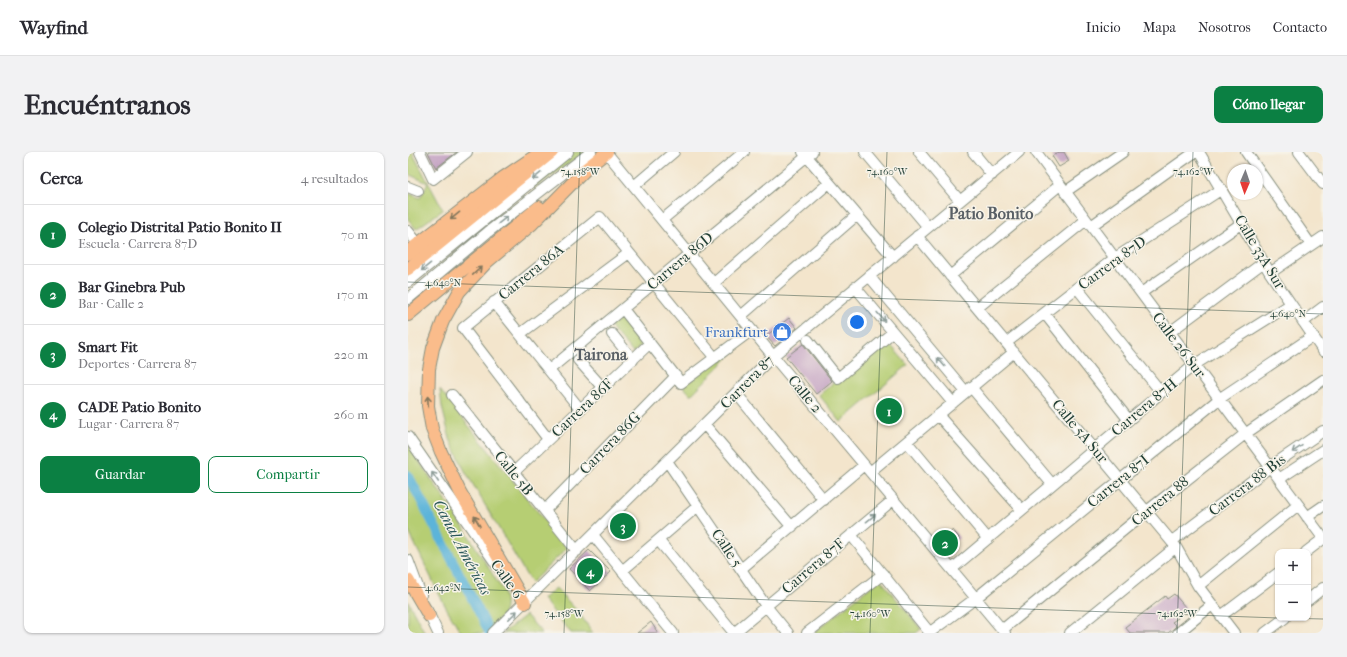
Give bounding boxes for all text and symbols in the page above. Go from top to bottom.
text: Wayfind [20,17,88,39]
text: Inicio [1086,19,1121,36]
text: Mapa [1143,19,1176,36]
text: Nosotros [1198,19,1251,36]
text: Contacto [1273,19,1327,36]
button: Cómo llegar [1214,86,1323,123]
text: Encuéntranos [24,88,191,121]
north arrow [1227,164,1263,200]
text: 74.158°W [561,166,601,178]
text: 74.160°W [867,166,908,178]
text: 74.162°W [1173,166,1214,178]
text: Cerca [40,168,82,188]
text: 4 resultados [301,171,368,186]
one-way arrow [532,172,543,181]
district label: Patio Bonito [949,204,1033,223]
one-way arrow [449,212,460,220]
street label: Calle 33A Sur [1231,212,1290,293]
one-way arrow [497,216,508,225]
text: Colegio Distrital Patio Bonito II [78,218,282,236]
text: 1 [51,227,55,242]
text: 70 m [341,227,368,242]
street label: Carrera 86D [643,228,717,294]
street label: Carrera 87D [1074,232,1150,294]
text: Escuela · Carrera 87D [78,236,197,251]
street label: Carrera 86A [495,240,568,304]
one-way arrow [420,263,431,272]
one-way arrow [472,267,482,276]
text: 4.640°N [425,277,461,289]
text: Bar Ginebra Pub [78,278,185,296]
text: 2 [50,287,56,302]
text: 170 m [336,287,368,302]
text: Bar · Calle 2 [78,296,144,311]
text: 4.640°N [1270,308,1306,320]
street label: Calle 26 Sur [1149,309,1210,382]
your location [847,312,867,332]
one-way arrow [876,312,885,322]
shop icon: Frankfurt [771,321,793,343]
place label: Frankfurt [705,323,769,341]
text: Smart Fit [78,338,138,356]
district label: Tairona [574,345,628,364]
text: 3 [50,347,56,362]
text: 220 m [334,347,368,362]
street label: Carrera 87 [716,351,778,413]
text: Deportes · Carrera 87 [78,356,197,371]
one-way arrow [936,356,945,367]
street label: Calle 2 [784,372,826,417]
street label: Carrera 87H [1107,374,1181,440]
street label: Carrera 86F [548,375,616,441]
street label: Calle 5A Sur [1048,395,1112,467]
one-way arrow [424,396,431,409]
pin: 1 [876,396,902,426]
text: CADE Patio Bonito [78,398,201,416]
text: 4 [49,407,57,422]
text: 260 m [334,407,368,422]
street label: Carrera 86G [576,408,645,478]
text: Lugar · Carrera 87 [78,416,179,431]
one-way arrow [1291,445,1302,453]
street label: Calle 5B [491,447,537,499]
street label: Carrera 88 Bis [1205,450,1289,520]
street label: Carrera 87I [1083,451,1153,511]
button: Guardar [40,456,200,493]
button: Compartir [208,456,368,493]
one-way arrow [431,472,439,483]
street label: Carrera 88 [1128,472,1192,530]
water label: Canal Américas [429,496,496,599]
pin: 3 [610,511,636,541]
one-way arrow [866,514,877,523]
one-way arrow [473,515,481,527]
street label: Calle 5 [708,525,746,571]
pin: 2 [932,528,958,558]
street label: Carrera 87F [778,535,848,597]
map controls [1275,549,1311,621]
button: + [1275,549,1311,585]
street label: Calle 6 [487,556,528,603]
pin: 4 [577,556,603,586]
text: 4.642°N [425,582,461,594]
button: − [1275,585,1311,621]
text: 74.158°W [545,608,585,620]
text: 74.160°W [850,608,891,620]
text: 74.162°W [1157,608,1198,620]
one-way arrow [508,610,518,620]

